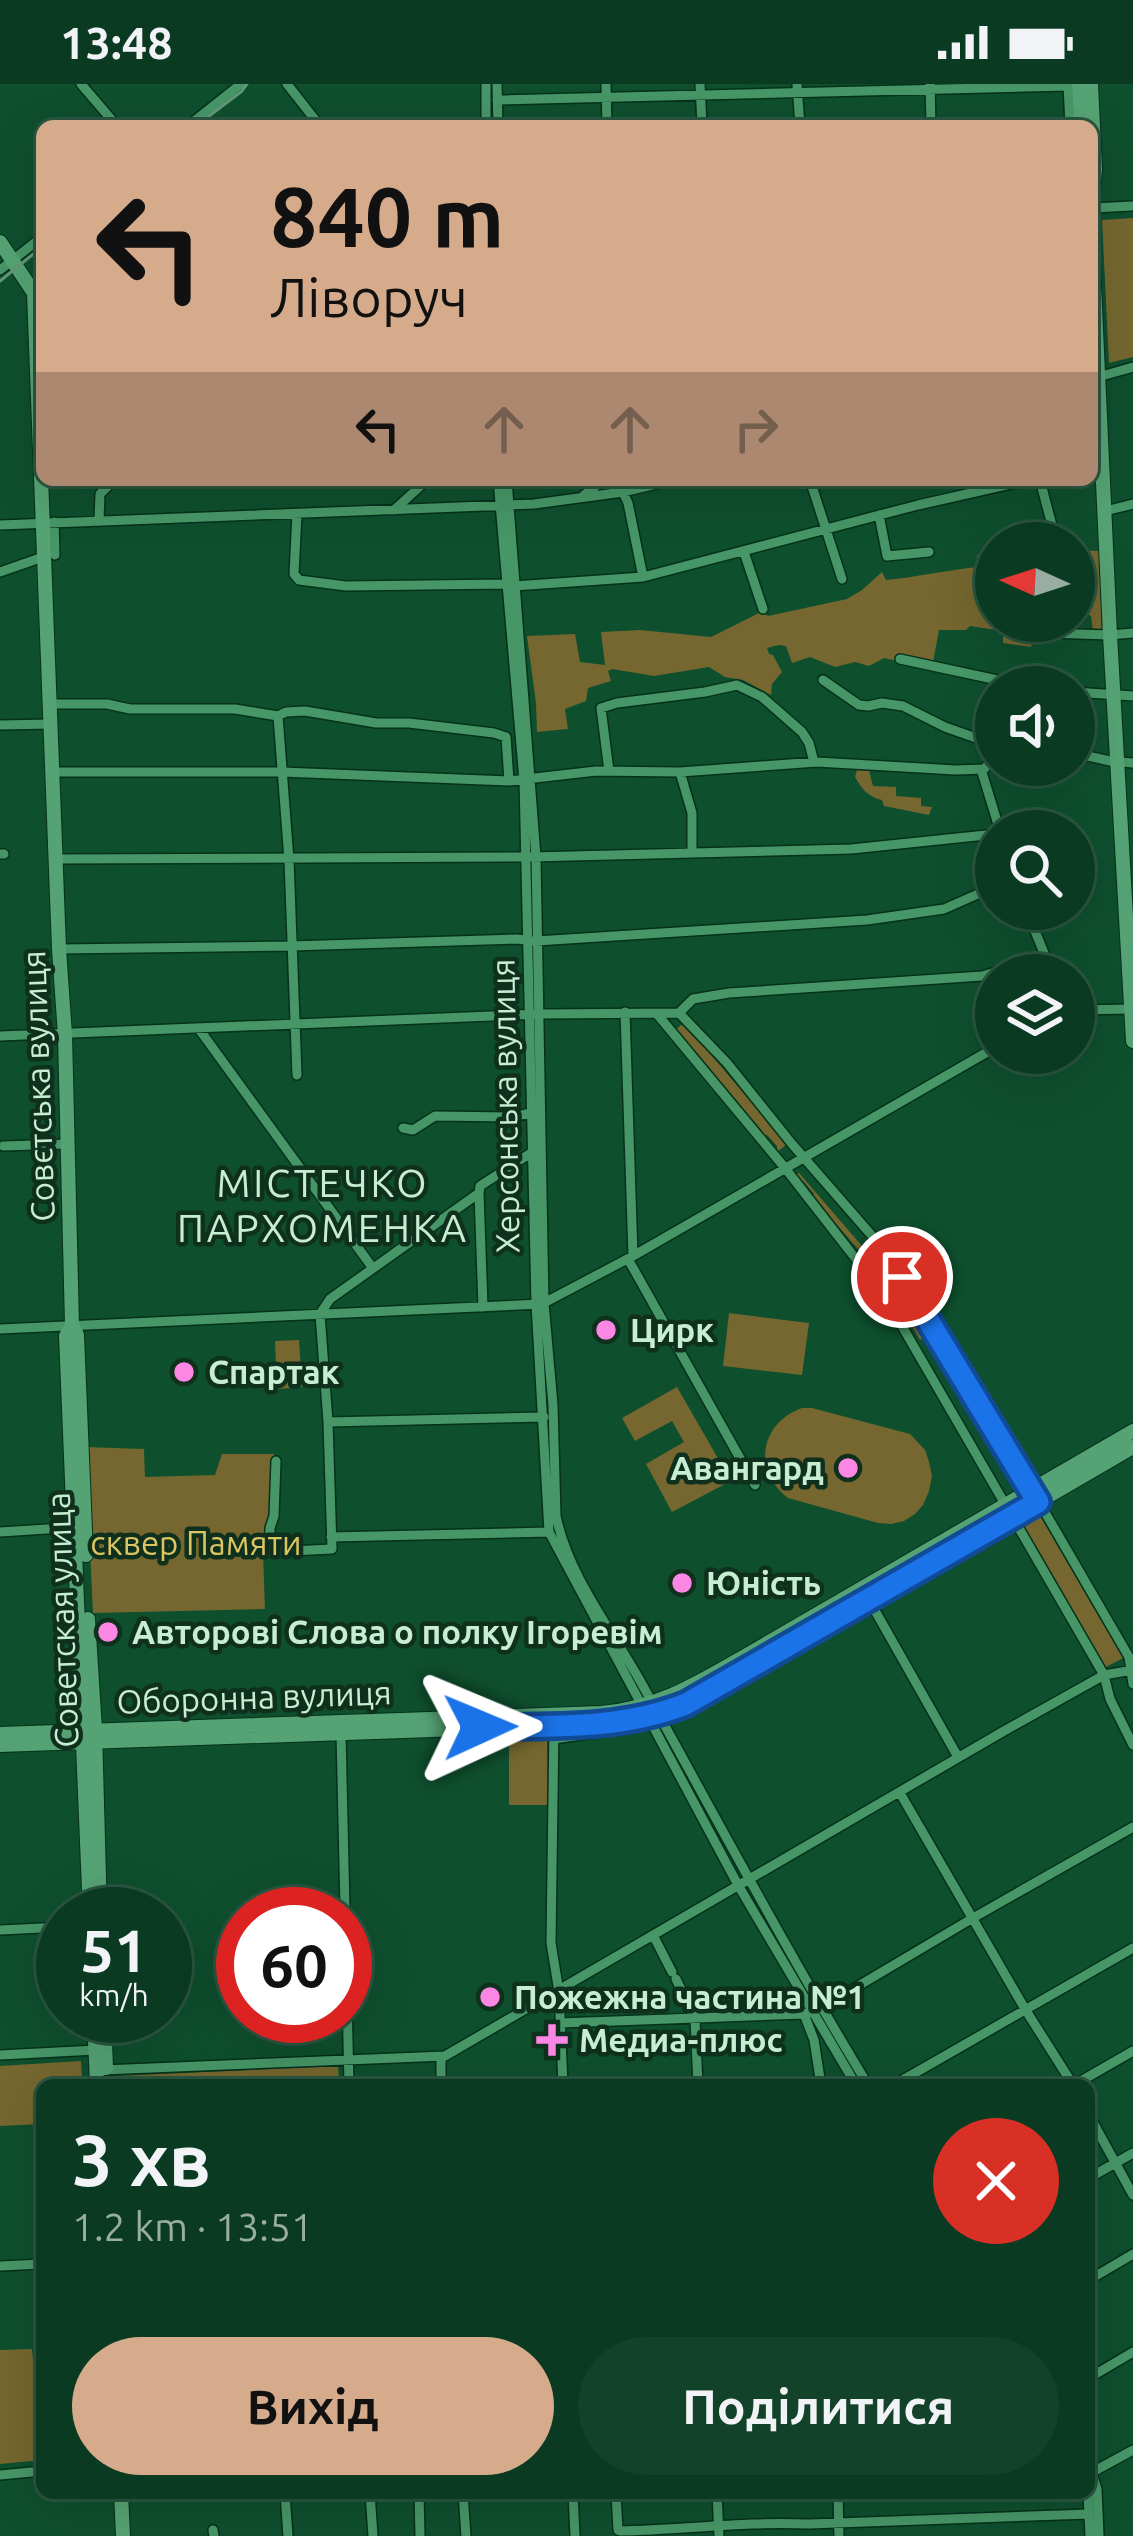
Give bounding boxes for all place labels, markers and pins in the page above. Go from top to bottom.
pin [851,1226,953,1328]
place label: Цирк [630,1311,714,1348]
marker: Цирк [593,1317,619,1343]
place label: Спартак [208,1353,340,1390]
marker: Спартак [171,1359,197,1385]
place label: Авангард [670,1449,824,1486]
marker: Авангард [835,1455,861,1481]
place label: Юність [706,1564,821,1601]
marker: Юність [669,1570,695,1596]
place label: Авторові Слова о полку Ігоревім [132,1613,663,1650]
marker: Авторові Слова о полку Ігоревім [95,1619,121,1645]
place label: Пожежна частина №1 [514,1978,865,2015]
marker: Пожежна частина №1 [477,1984,503,2010]
place label: Медиа-плюс [579,2021,783,2058]
marker: Медиа-плюс [536,2024,568,2056]

